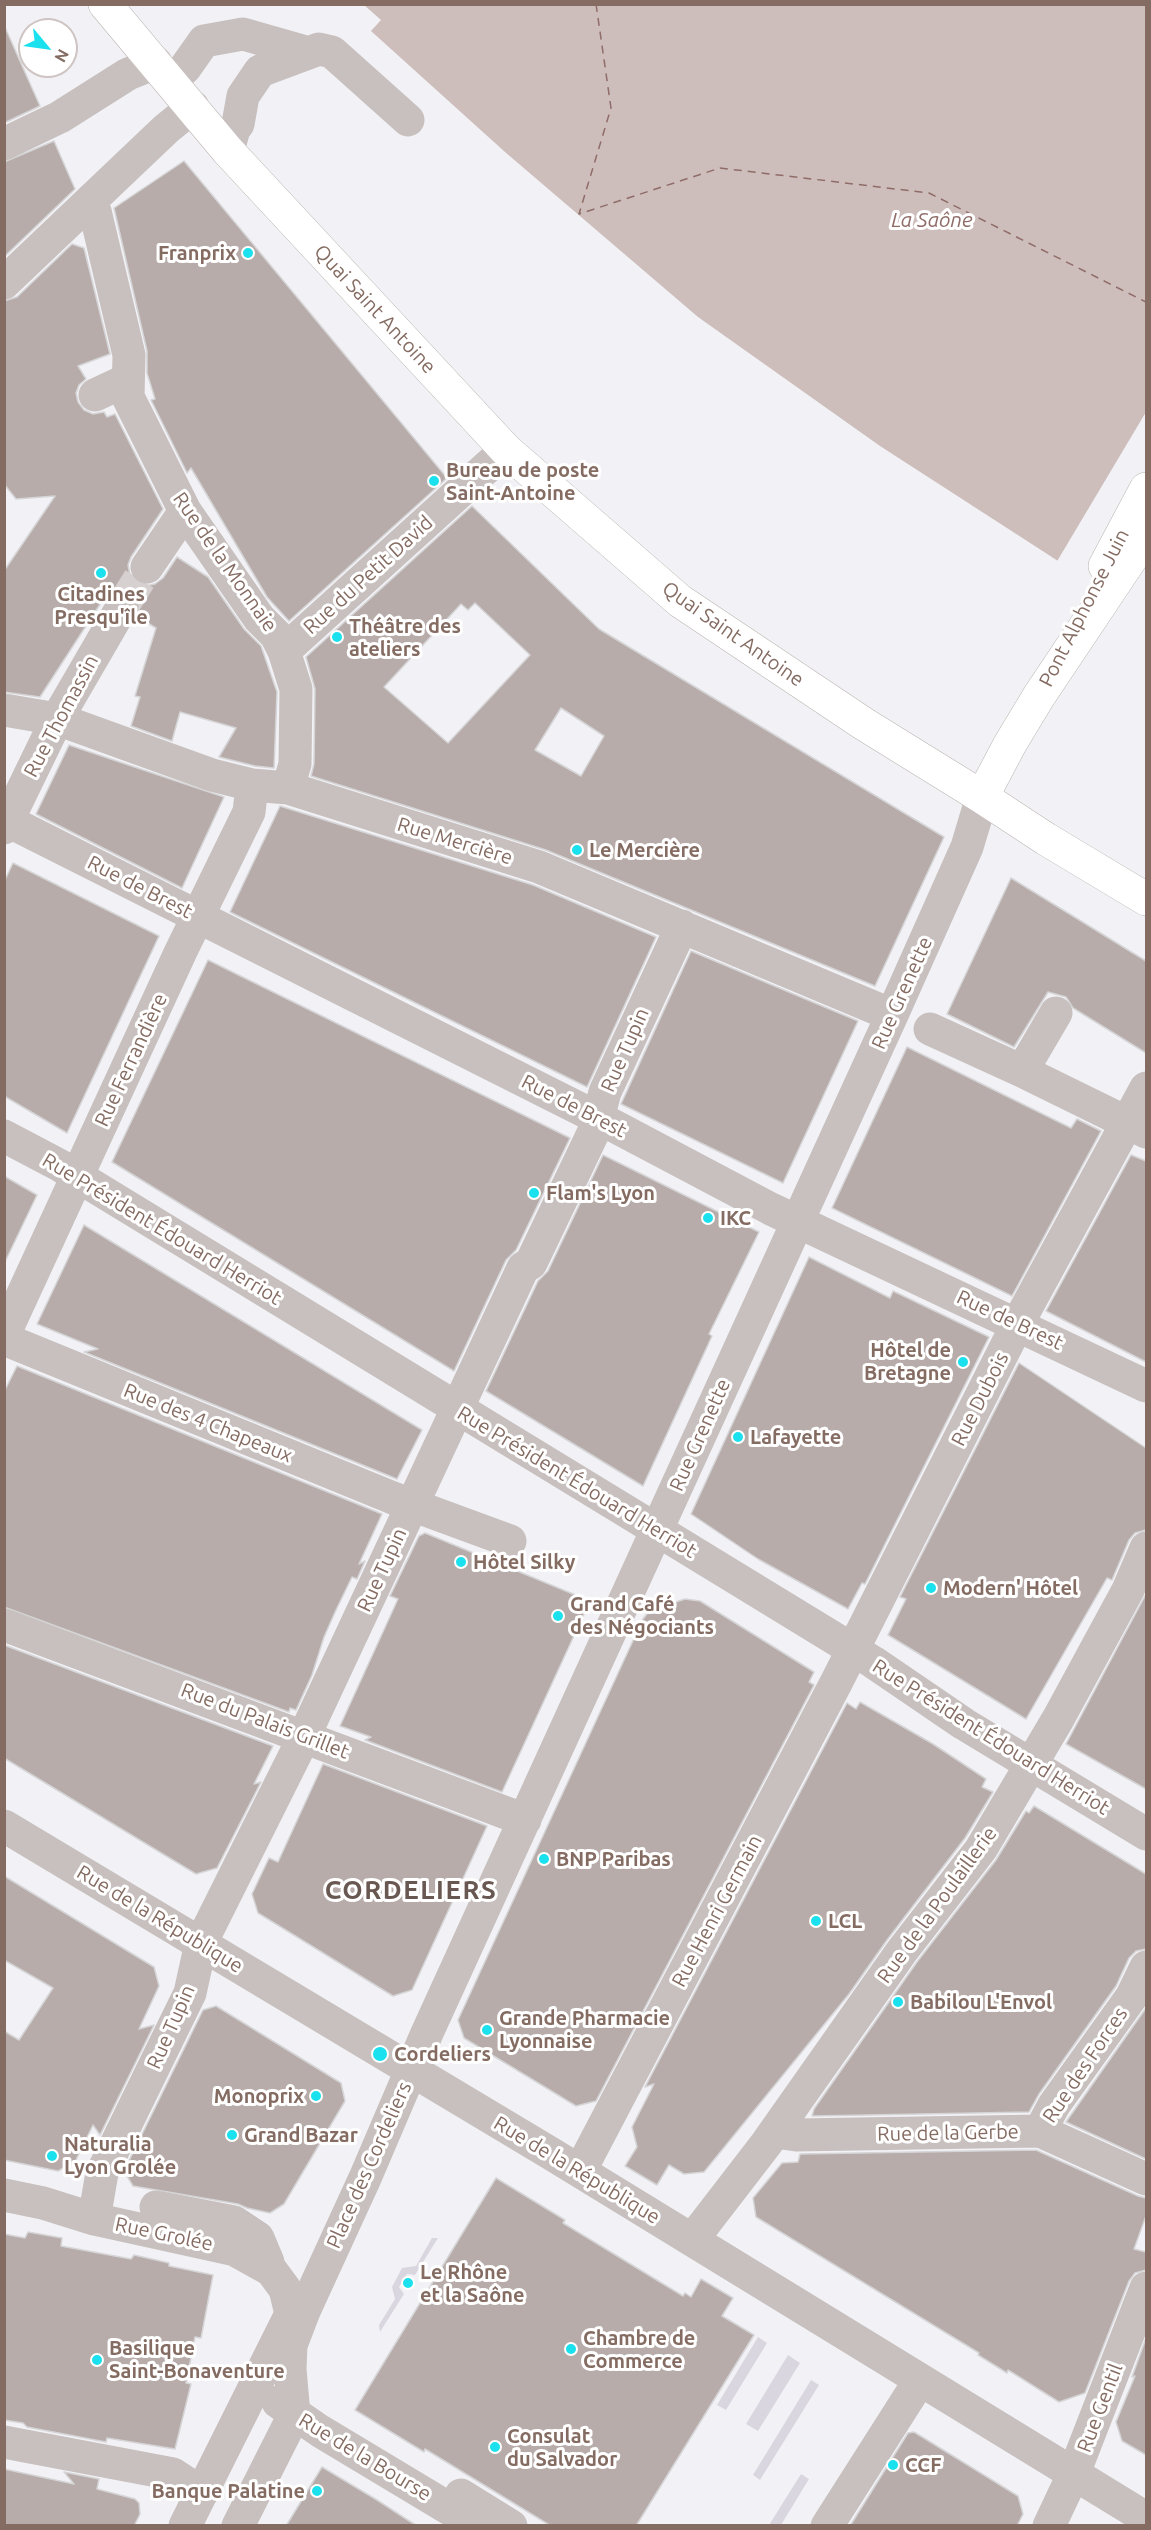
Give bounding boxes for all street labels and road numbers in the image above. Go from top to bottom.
street label: Quai Saint Antoine [309,240,441,378]
street label: Rue de la Monnaie [168,488,282,636]
street label: Rue du Petit David [298,511,438,639]
street label: Pont Alphonse Juin [1034,525,1134,691]
street label: Quai Saint Antoine [658,576,808,692]
street label: Rue Thomassin [19,651,103,781]
street label: Rue Mercière [394,812,516,870]
street label: Rue de Brest [83,850,197,924]
street label: Rue Grenette [867,933,937,1053]
street label: Rue Ferrandière [90,990,172,1130]
street label: Rue Tupin [596,1004,654,1096]
street label: Rue de Brest [517,1069,631,1143]
street label: Rue Président Édouard Herriot [38,1148,286,1310]
street label: Rue de Brest [953,1285,1067,1355]
street label: Rue Dubois [946,1348,1014,1450]
street label: Rue Grenette [665,1375,735,1495]
street label: Rue des 4 Chapeaux [120,1378,296,1468]
street label: Rue Président Édouard Herriot [453,1401,701,1563]
street label: Rue Tupin [352,1524,412,1616]
street label: Rue Président Édouard Herriot [868,1654,1114,1820]
street label: Rue du Palais Grillet [178,1678,352,1764]
street label: Rue de la Poulaillerie [872,1822,1002,1988]
street label: Rue Henri Germain [667,1831,767,1991]
street label: Rue de la République [73,1860,247,1978]
street label: Rue Tupin [142,1981,200,2073]
street label: Rue des Forces [1038,2003,1132,2127]
street label: Place des Cordeliers [321,2078,417,2252]
street label: Rue de la République [490,2111,664,2229]
street label: Rue de la Gerbe [877,2120,1019,2146]
street label: Rue Grolée [113,2212,215,2256]
street label: Rue Gentil [1072,2360,1128,2456]
street label: Rue de la Bourse [294,2408,436,2506]

